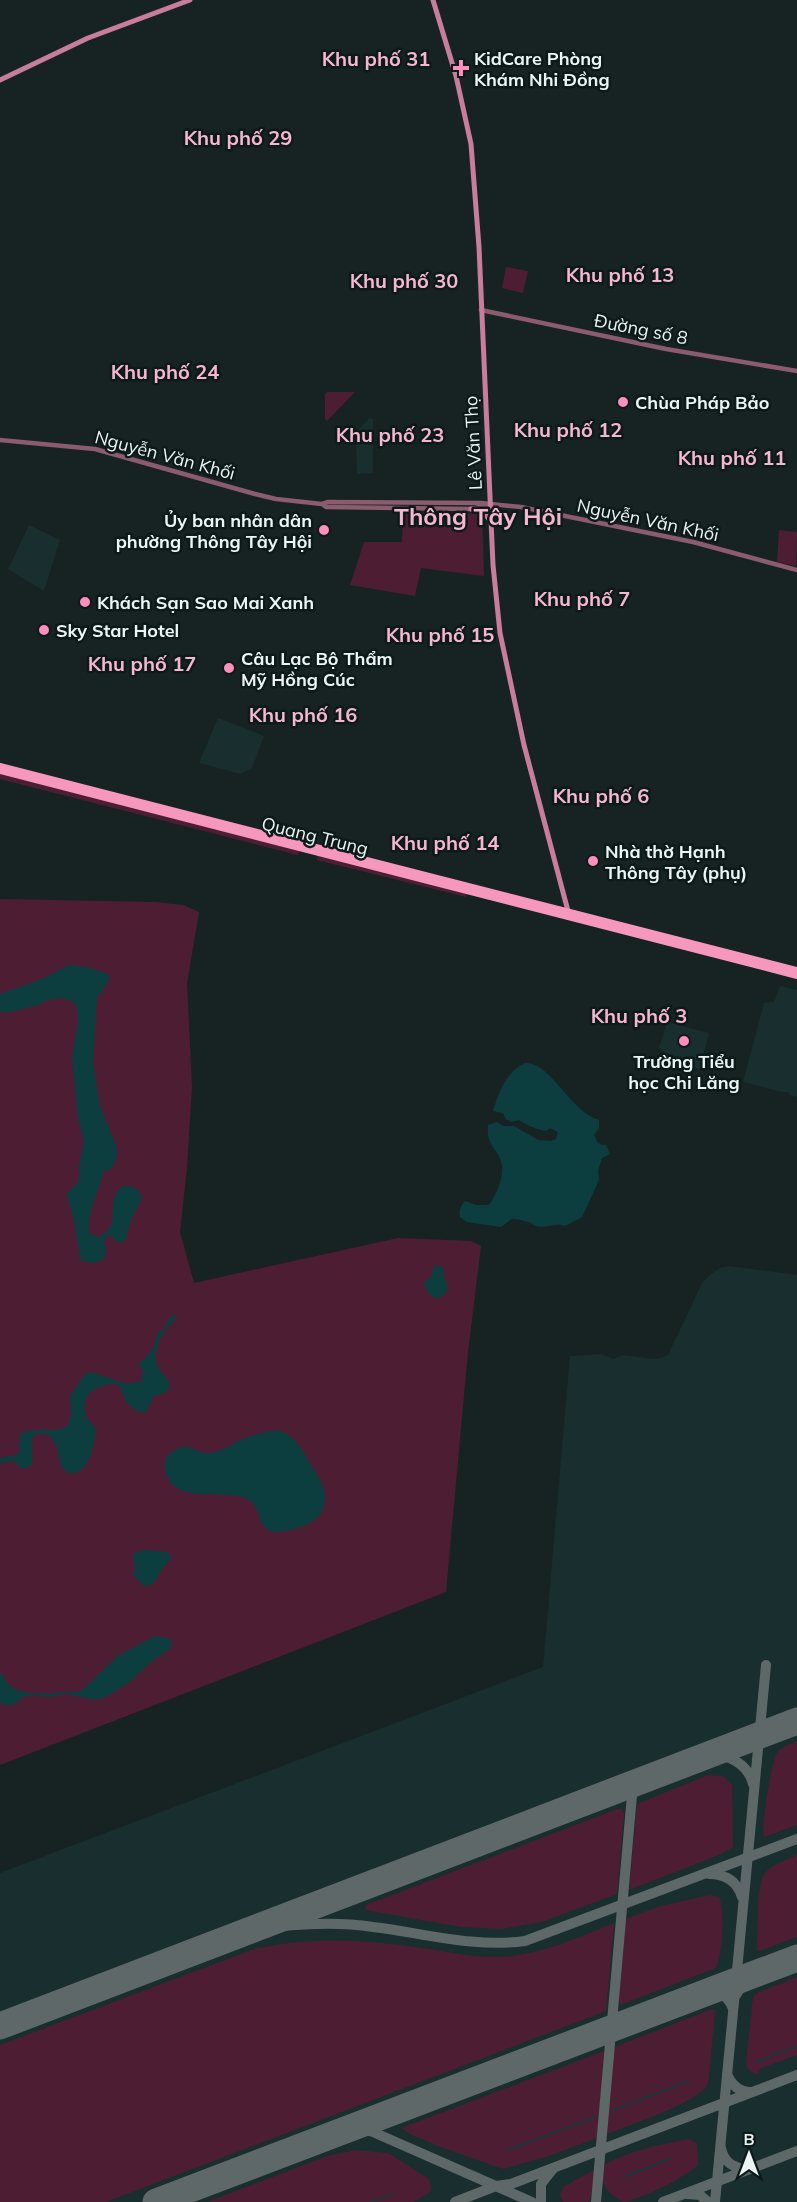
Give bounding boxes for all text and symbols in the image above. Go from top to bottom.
district label: Khu phố 31 [322,46,430,71]
place label: KidCare Phòng Khám Nhi Đồng [474,47,610,91]
marker: KidCare Phòng Khám Nhi Đồng [452,59,470,77]
district label: Khu phố 29 [184,125,292,150]
district label: Khu phố 13 [566,262,674,287]
district label: Khu phố 30 [350,268,458,293]
street label: Đường số 8 [592,309,690,349]
district label: Khu phố 24 [111,359,219,384]
place label: Chùa Pháp Bảo [635,391,769,414]
street label: Lê Văn Thọ [459,395,487,491]
marker: Chùa Pháp Bảo [616,395,630,409]
district label: Khu phố 12 [514,417,622,442]
district label: Khu phố 23 [336,422,444,447]
street label: Nguyễn Văn Khối [92,425,238,485]
district label: Khu phố 11 [678,445,786,470]
street label: Nguyễn Văn Khối [575,494,721,546]
district label: Thông Tây Hội [394,501,562,531]
place label: Ủy ban nhân dân phường Thông Tây Hội [116,509,312,553]
marker: Ủy ban nhân dân phường Thông Tây Hội [317,523,331,537]
district label: Khu phố 7 [534,586,630,611]
place label: Khách Sạn Sao Mai Xanh [97,591,314,614]
marker: Khách Sạn Sao Mai Xanh [78,595,92,609]
place label: Sky Star Hotel [56,619,179,642]
district label: Khu phố 15 [386,622,494,647]
marker: Sky Star Hotel [37,623,51,637]
place label: Câu Lạc Bộ Thẩm Mỹ Hồng Cúc [241,647,393,691]
district label: Khu phố 17 [88,651,196,676]
marker: Câu Lạc Bộ Thẩm Mỹ Hồng Cúc [222,661,236,675]
district label: Khu phố 16 [249,702,357,727]
district label: Khu phố 6 [553,783,649,808]
street label: Quang Trung [259,812,371,860]
district label: Khu phố 14 [391,830,499,855]
place label: Nhà thờ Hạnh Thông Tây (phụ) [605,840,747,884]
marker: Nhà thờ Hạnh Thông Tây (phụ) [586,854,600,868]
district label: Khu phố 3 [591,1003,687,1028]
marker: Trường Tiểu học Chi Lăng [677,1034,691,1048]
place label: Trường Tiểu học Chi Lăng [628,1050,740,1094]
north arrow [719,2124,779,2184]
text: B [743,2129,755,2149]

